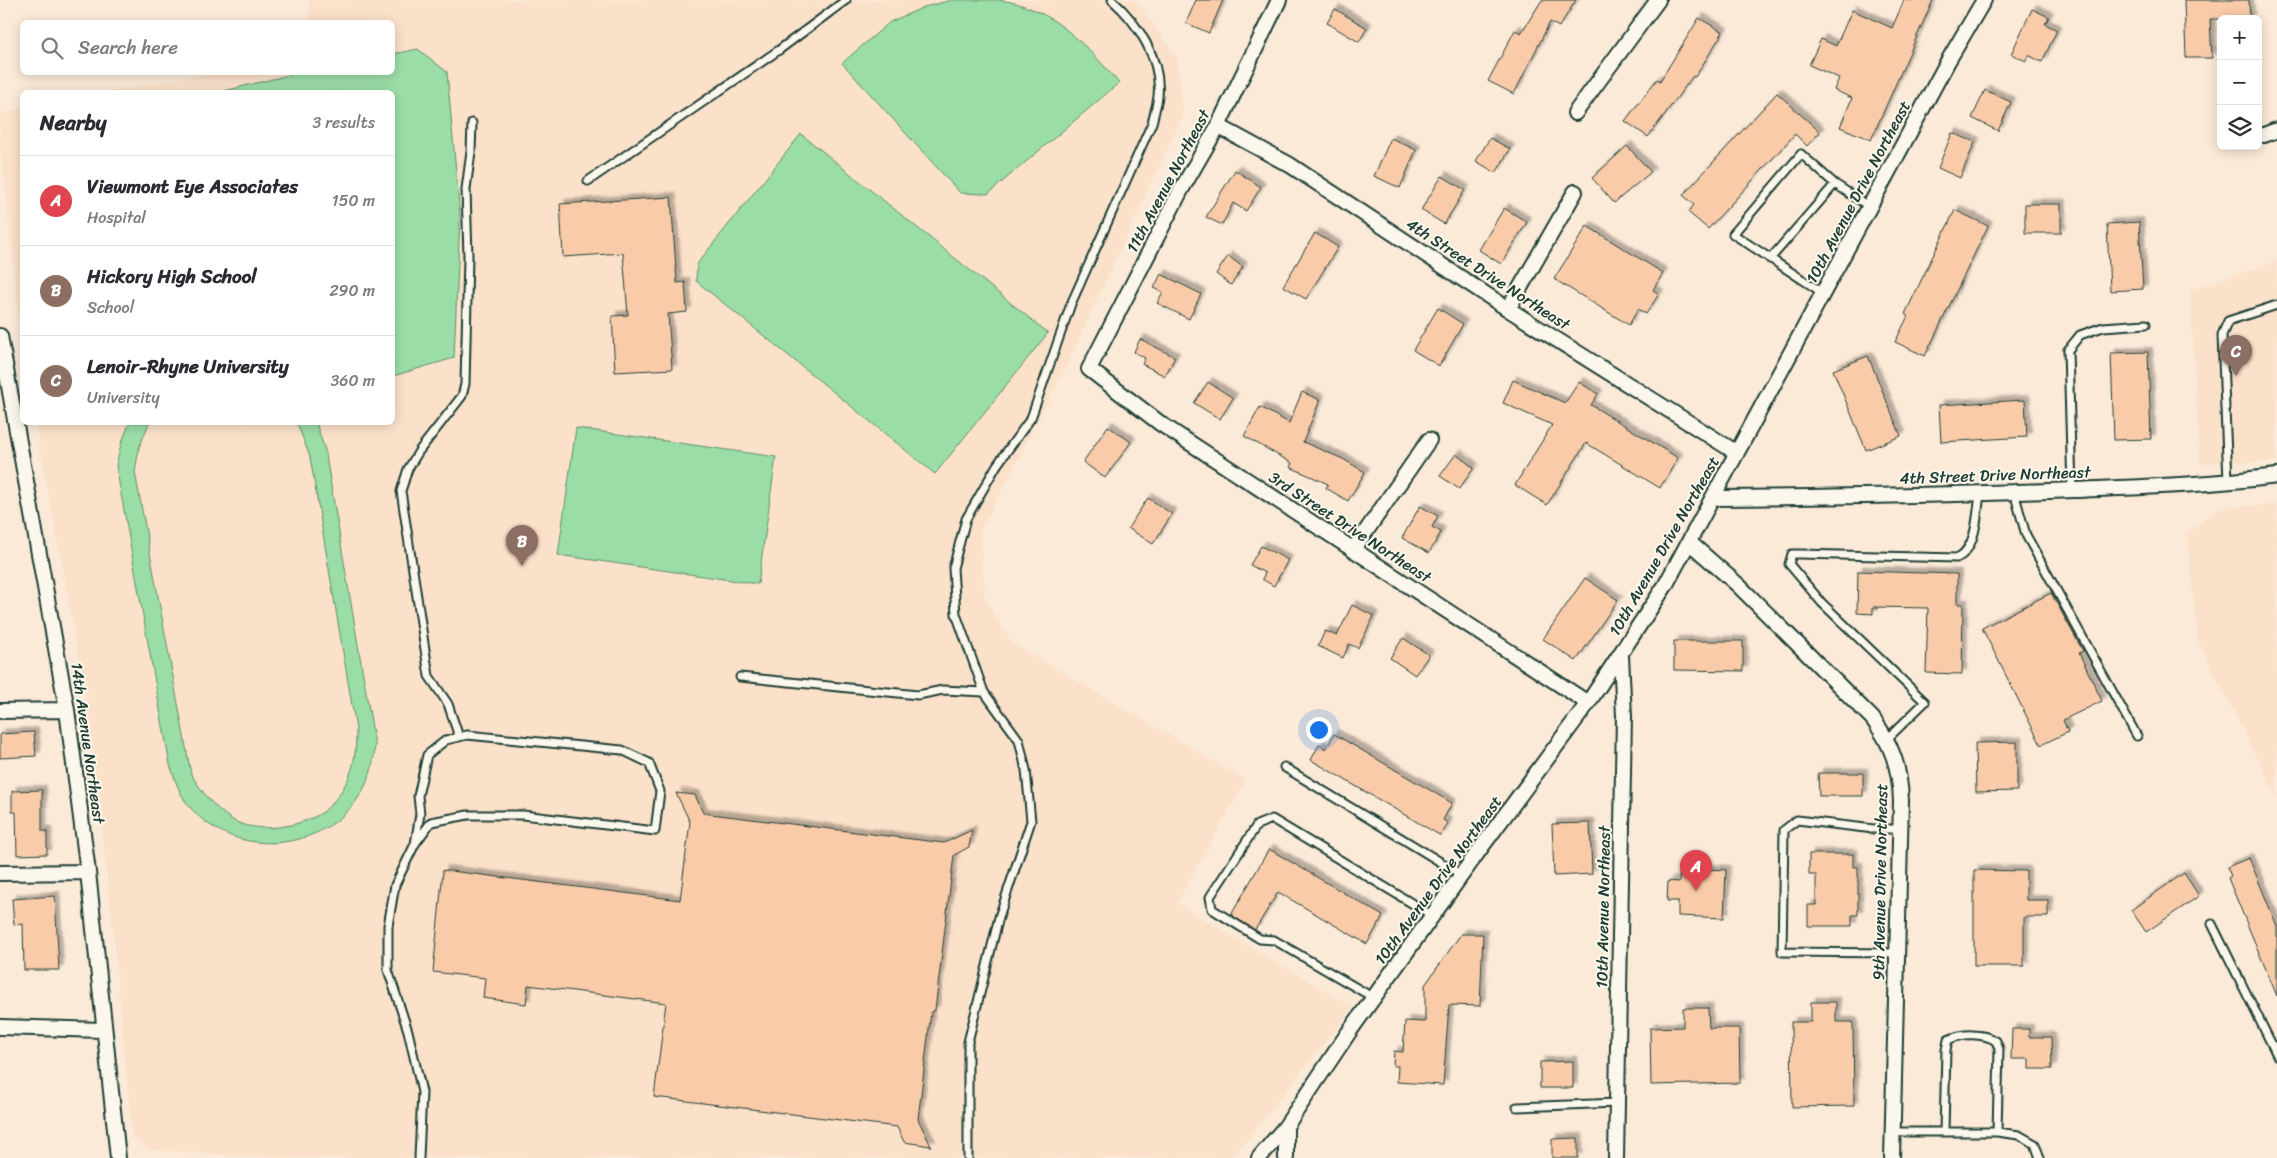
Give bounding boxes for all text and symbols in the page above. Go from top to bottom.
map controls [2217,15,2262,150]
button: + [2217,15,2262,60]
search box [20,20,395,75]
text: Search here [78,31,178,64]
icon: search [38,34,66,62]
button: − [2217,60,2262,105]
street label: 10th Avenue Drive Northeast [1797,95,1919,289]
street label: 11th Avenue Northeast [1118,103,1218,258]
text: Nearby [40,104,106,142]
button: layers [2217,105,2262,150]
text: 3 results [312,108,375,137]
text: Viewmont Eye Associates [87,170,298,203]
text: A [51,186,61,215]
text: 150 m [332,186,375,215]
text: Hospital [87,203,146,232]
street label: 4th Street Drive Northeast [1400,210,1576,338]
text: Hickory High School [87,260,257,293]
text: B [51,276,61,305]
text: 290 m [329,276,375,305]
text: School [87,293,134,322]
pin: C [2220,335,2252,376]
text: Lenoir-Rhyne University [87,350,289,383]
text: C [51,366,61,395]
text: 360 m [331,366,375,395]
text: University [87,383,160,412]
street label: 10th Avenue Drive Northeast [1600,450,1728,642]
street label: 4th Street Drive Northeast [1899,457,2091,493]
street label: 3rd Street Drive Northeast [1263,463,1438,591]
pin: B [506,525,538,566]
street label: 14th Avenue Northeast [62,661,114,826]
your location [1306,717,1332,743]
street label: 9th Avenue Drive Northeast [1864,783,1896,981]
street label: 10th Avenue Drive Northeast [1366,789,1510,971]
street label: 10th Avenue Northeast [1587,825,1619,988]
pin: A [1680,850,1712,891]

